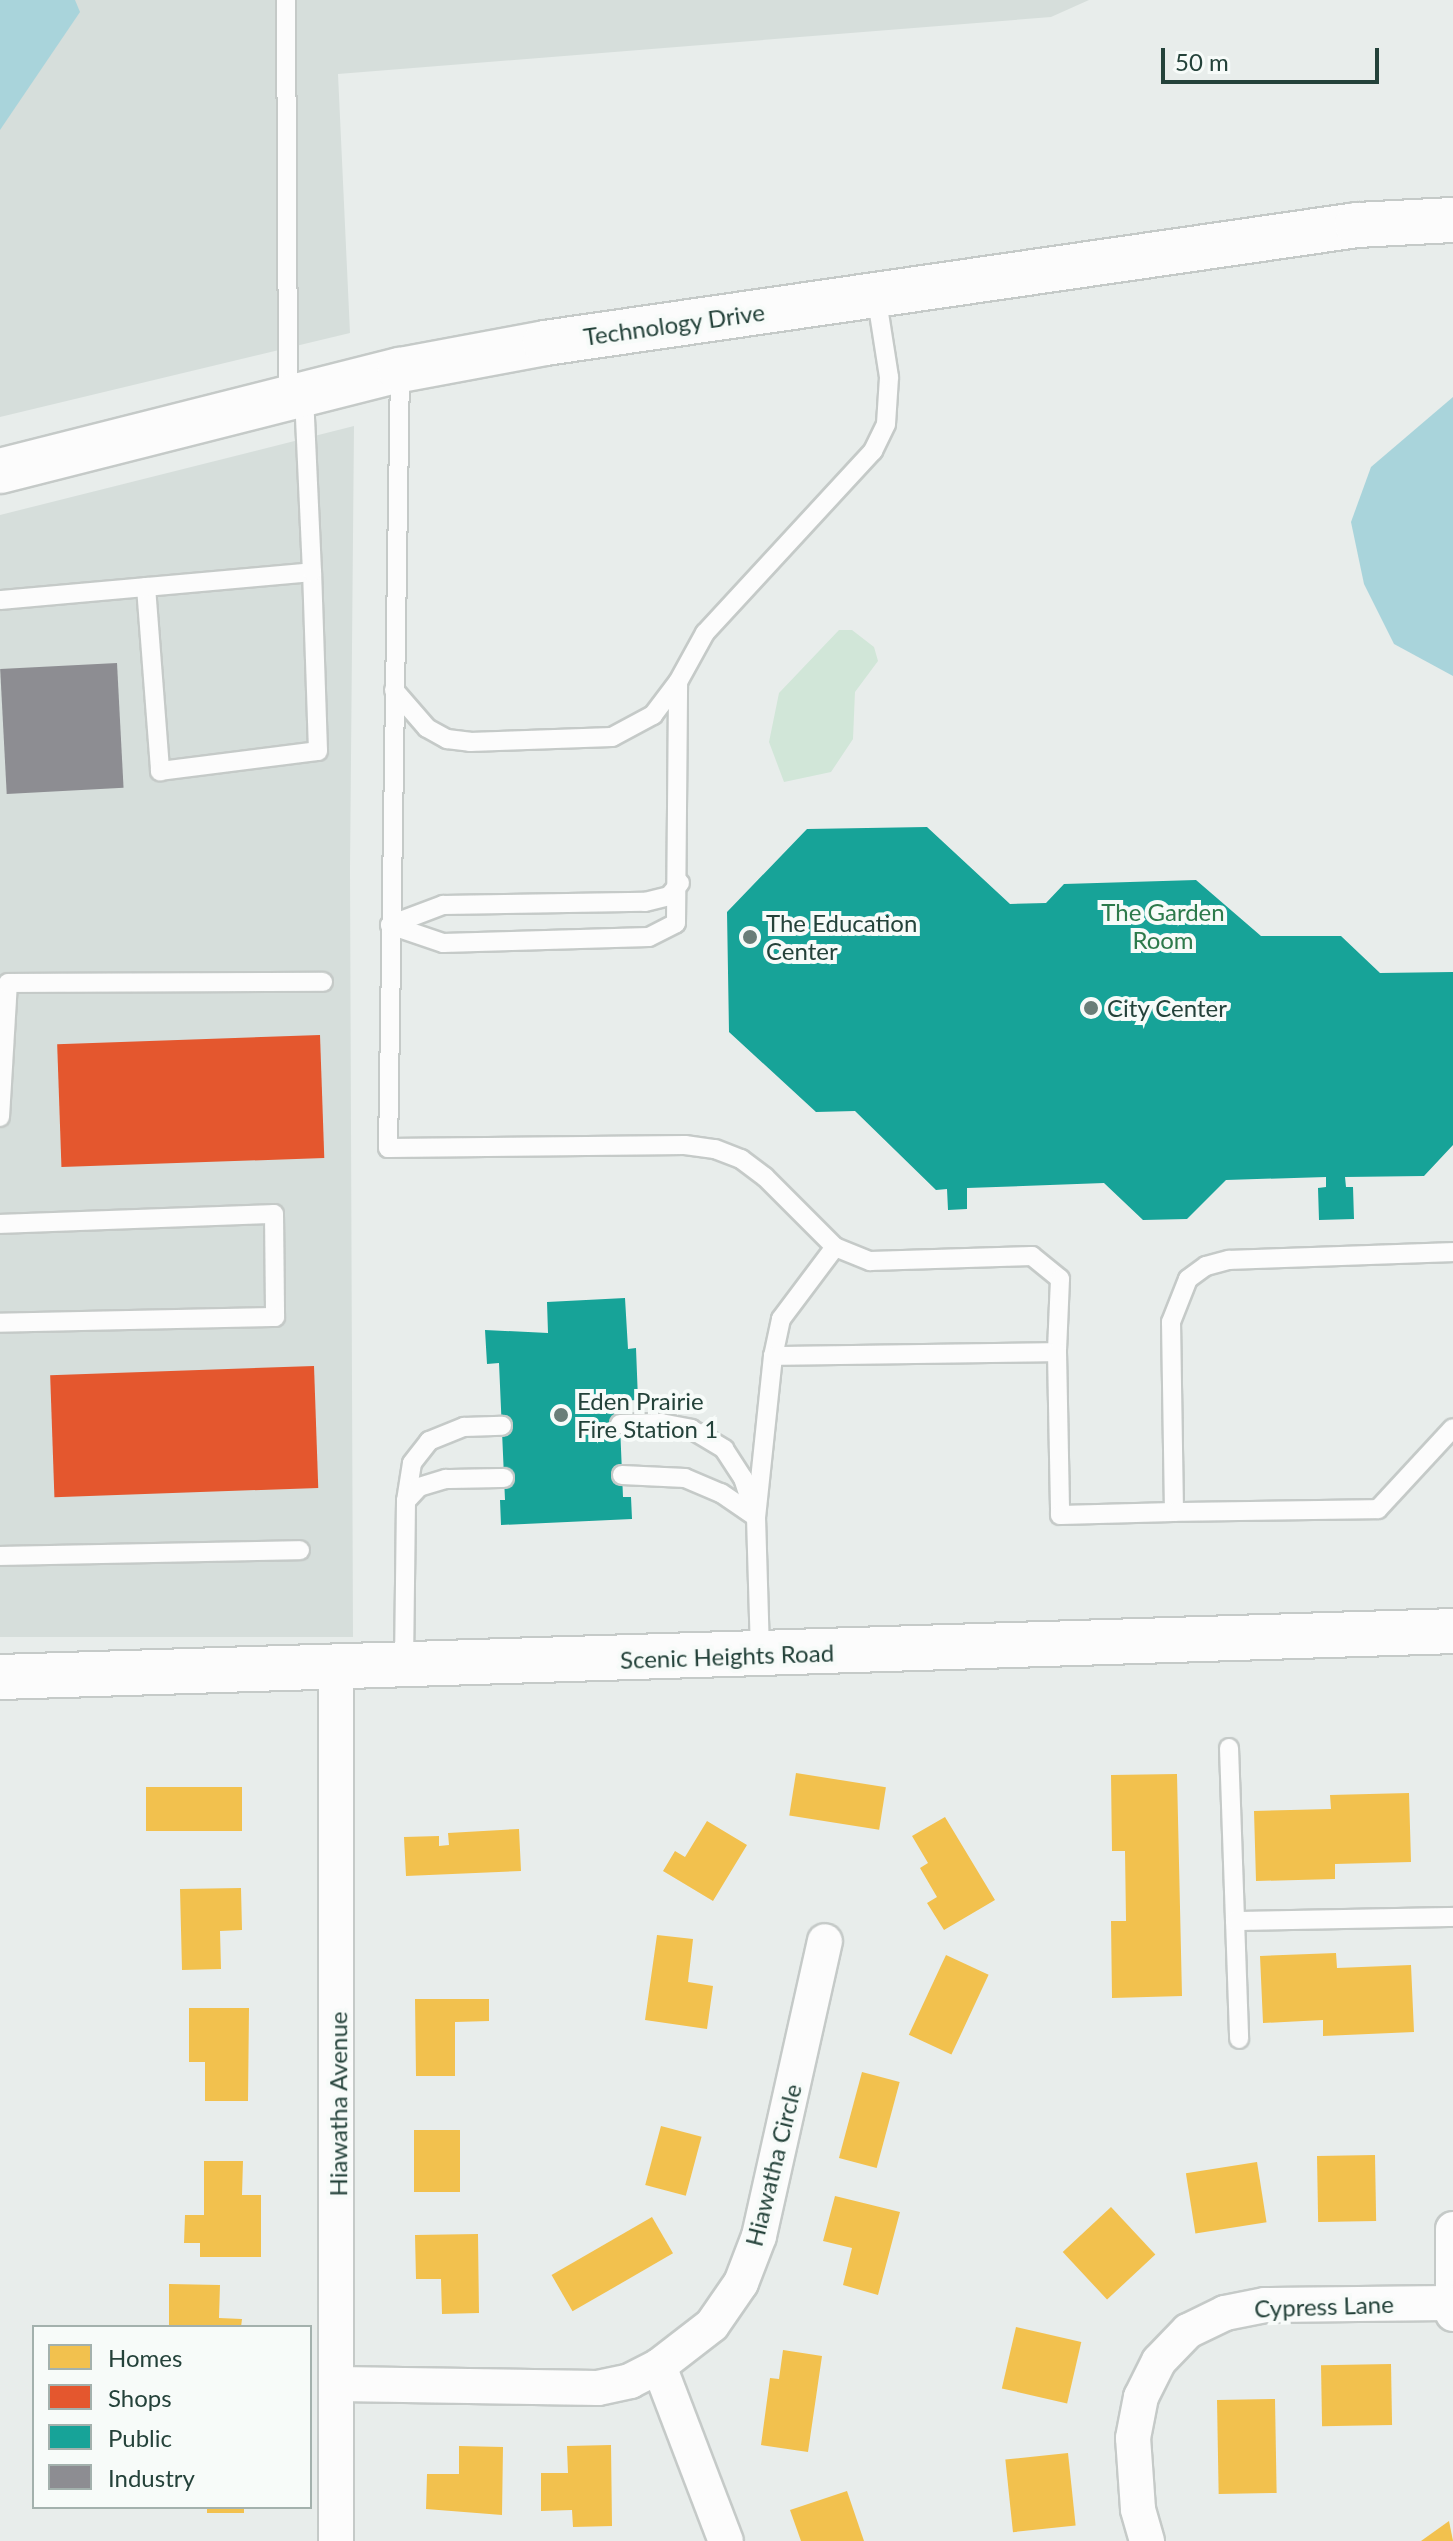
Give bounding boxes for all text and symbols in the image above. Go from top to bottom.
scale bar [1165,32,1383,82]
text: 50 m [1175,47,1229,76]
street label: Technology Drive [581,297,767,351]
park label: The Garden Room [1101,898,1225,954]
place label: The Education Center [766,909,917,965]
marker: The Education Center [741,928,759,946]
place label: City Center [1107,994,1228,1022]
marker: City Center [1082,999,1100,1017]
place label: Eden Prairie Fire Station 1 [577,1387,718,1443]
marker: Eden Prairie Fire Station 1 [552,1406,570,1424]
street label: Scenic Heights Road [620,1638,834,1674]
street label: Hiawatha Avenue [324,2011,352,2197]
street label: Hiawatha Circle [739,2081,807,2249]
street label: Cypress Lane [1254,2289,1394,2323]
legend [32,2325,312,2509]
text: Homes [108,2343,182,2372]
text: Shops [108,2383,172,2412]
text: Public [108,2423,172,2452]
text: Industry [108,2463,195,2492]

